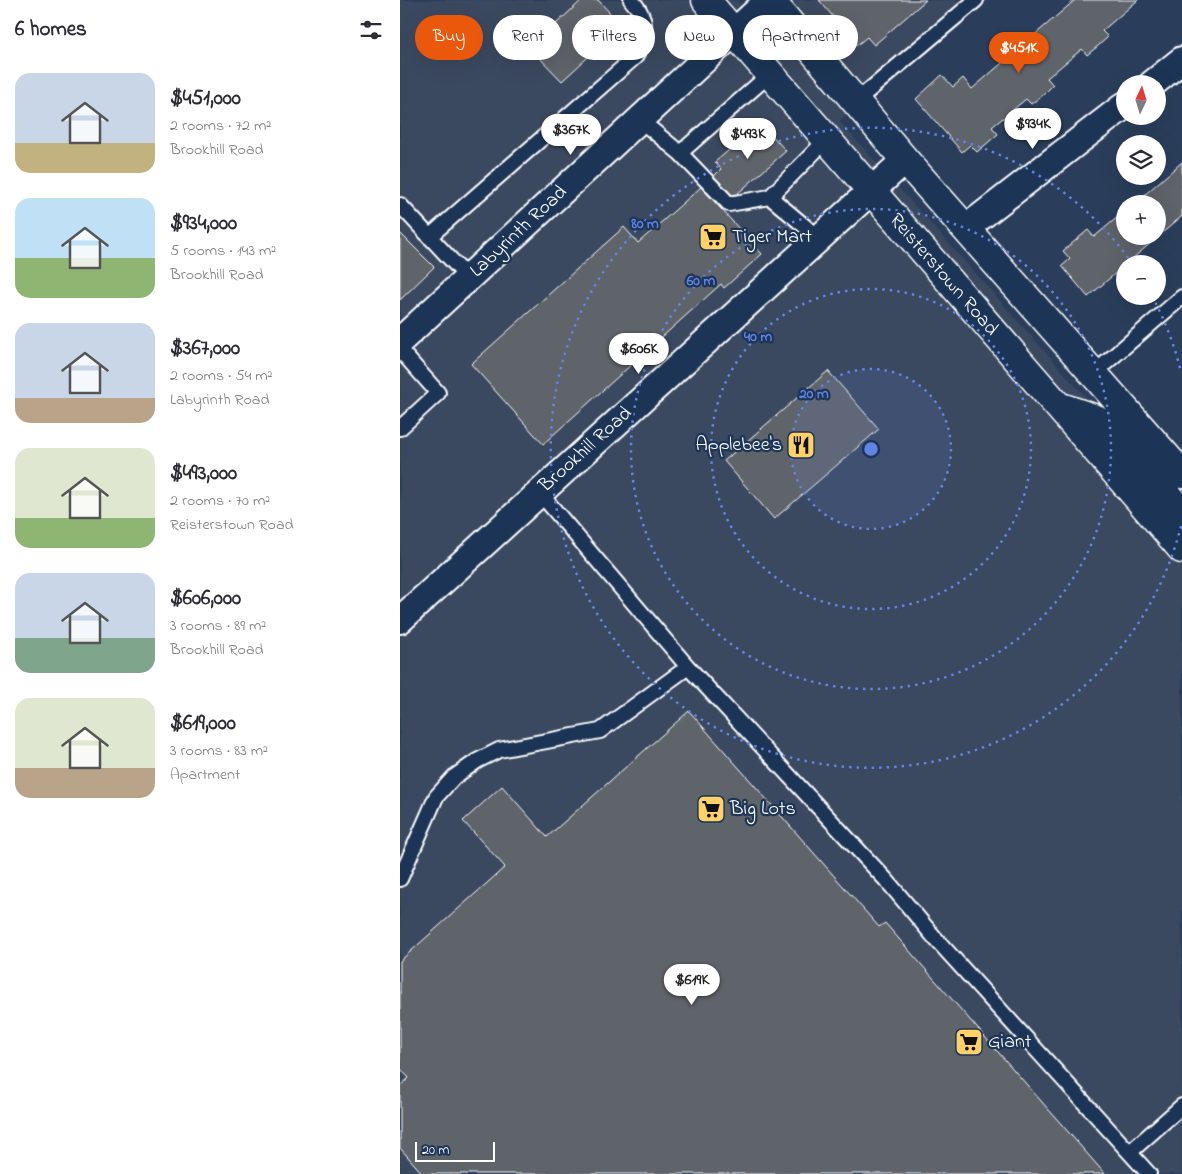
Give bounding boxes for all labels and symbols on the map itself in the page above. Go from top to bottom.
pin: $451K [984,32,1054,74]
north arrow [1116,75,1166,125]
pin: $934K [998,108,1068,150]
pin: $367K [536,114,606,156]
pin: $493K [713,118,783,160]
street label: Labyrinth Road [464,179,574,285]
street label: Reisterstown Road [881,207,1005,343]
text: 80 m [630,213,659,235]
supermarket icon: Tiger Mart [698,222,728,252]
place label: Tiger Mart [732,223,812,253]
text: 60 m [686,270,716,292]
text: 40 m [743,326,772,348]
pin: $606K [604,332,674,375]
text: 20 m [798,383,829,405]
street label: Brookhill Road [532,400,639,501]
restaurant icon: Applebee's [786,430,816,460]
place label: Applebee's [695,431,782,460]
centre of rings [862,440,880,458]
supermarket icon: Big Lots [696,794,726,824]
place label: Big Lots [729,795,796,825]
pin: $619K [657,964,727,1006]
supermarket icon: Giant [954,1027,984,1057]
place label: Giant [988,1028,1032,1057]
scale bar [415,1139,495,1162]

